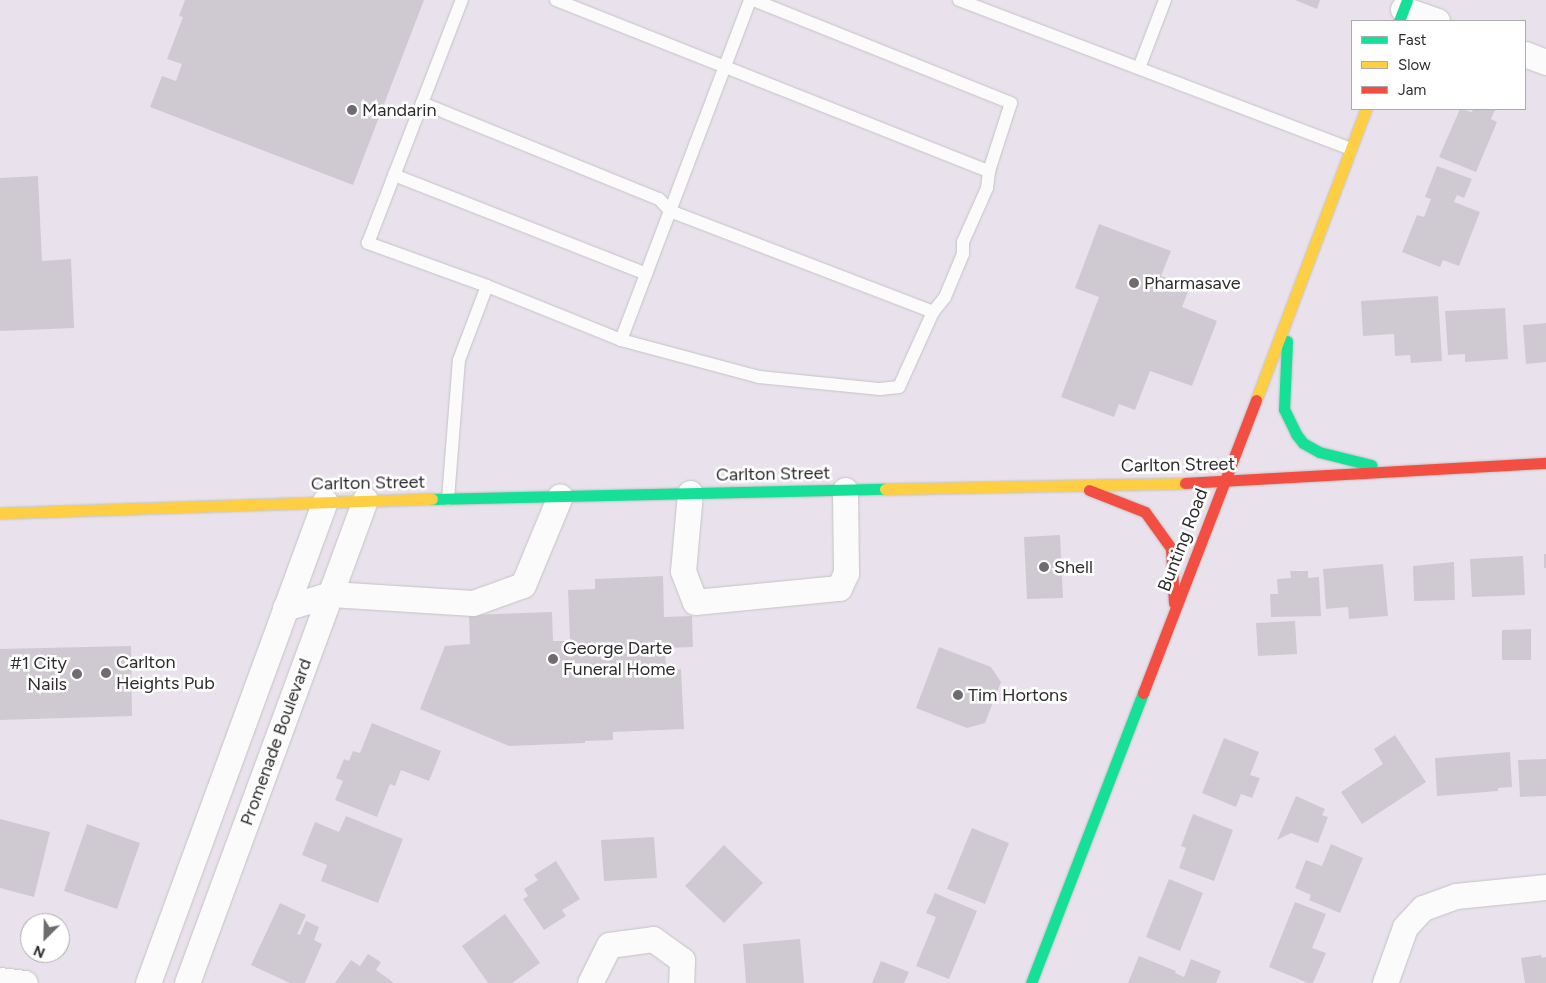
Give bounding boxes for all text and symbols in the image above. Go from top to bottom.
legend [1351,20,1526,110]
text: Fast [1398,31,1426,49]
text: Slow [1398,56,1431,74]
text: Jam [1398,81,1426,99]
place label: Mandarin [362,99,436,121]
marker: Mandarin [346,104,358,116]
place label: Pharmasave [1144,272,1241,294]
marker: Pharmasave [1128,277,1140,289]
street label: Carlton Street [1121,453,1235,477]
street label: Carlton Street [716,462,830,486]
street label: Carlton Street [311,471,425,495]
street label: Bunting Road [1153,485,1213,595]
place label: Shell [1054,556,1093,578]
marker: Shell [1038,561,1050,573]
place label: George Darte Funeral Home [563,638,675,681]
place label: Carlton Heights Pub [116,652,215,694]
place label: #1 City Nails [10,653,67,696]
marker: George Darte Funeral Home [547,653,559,665]
street label: Promenade Boulevard [236,656,316,828]
marker: Carlton Heights Pub [100,667,112,679]
marker: #1 City Nails [71,668,83,680]
place label: Tim Hortons [968,684,1068,706]
marker: Tim Hortons [952,689,964,701]
north arrow [20,913,70,963]
text: N [31,941,48,961]

